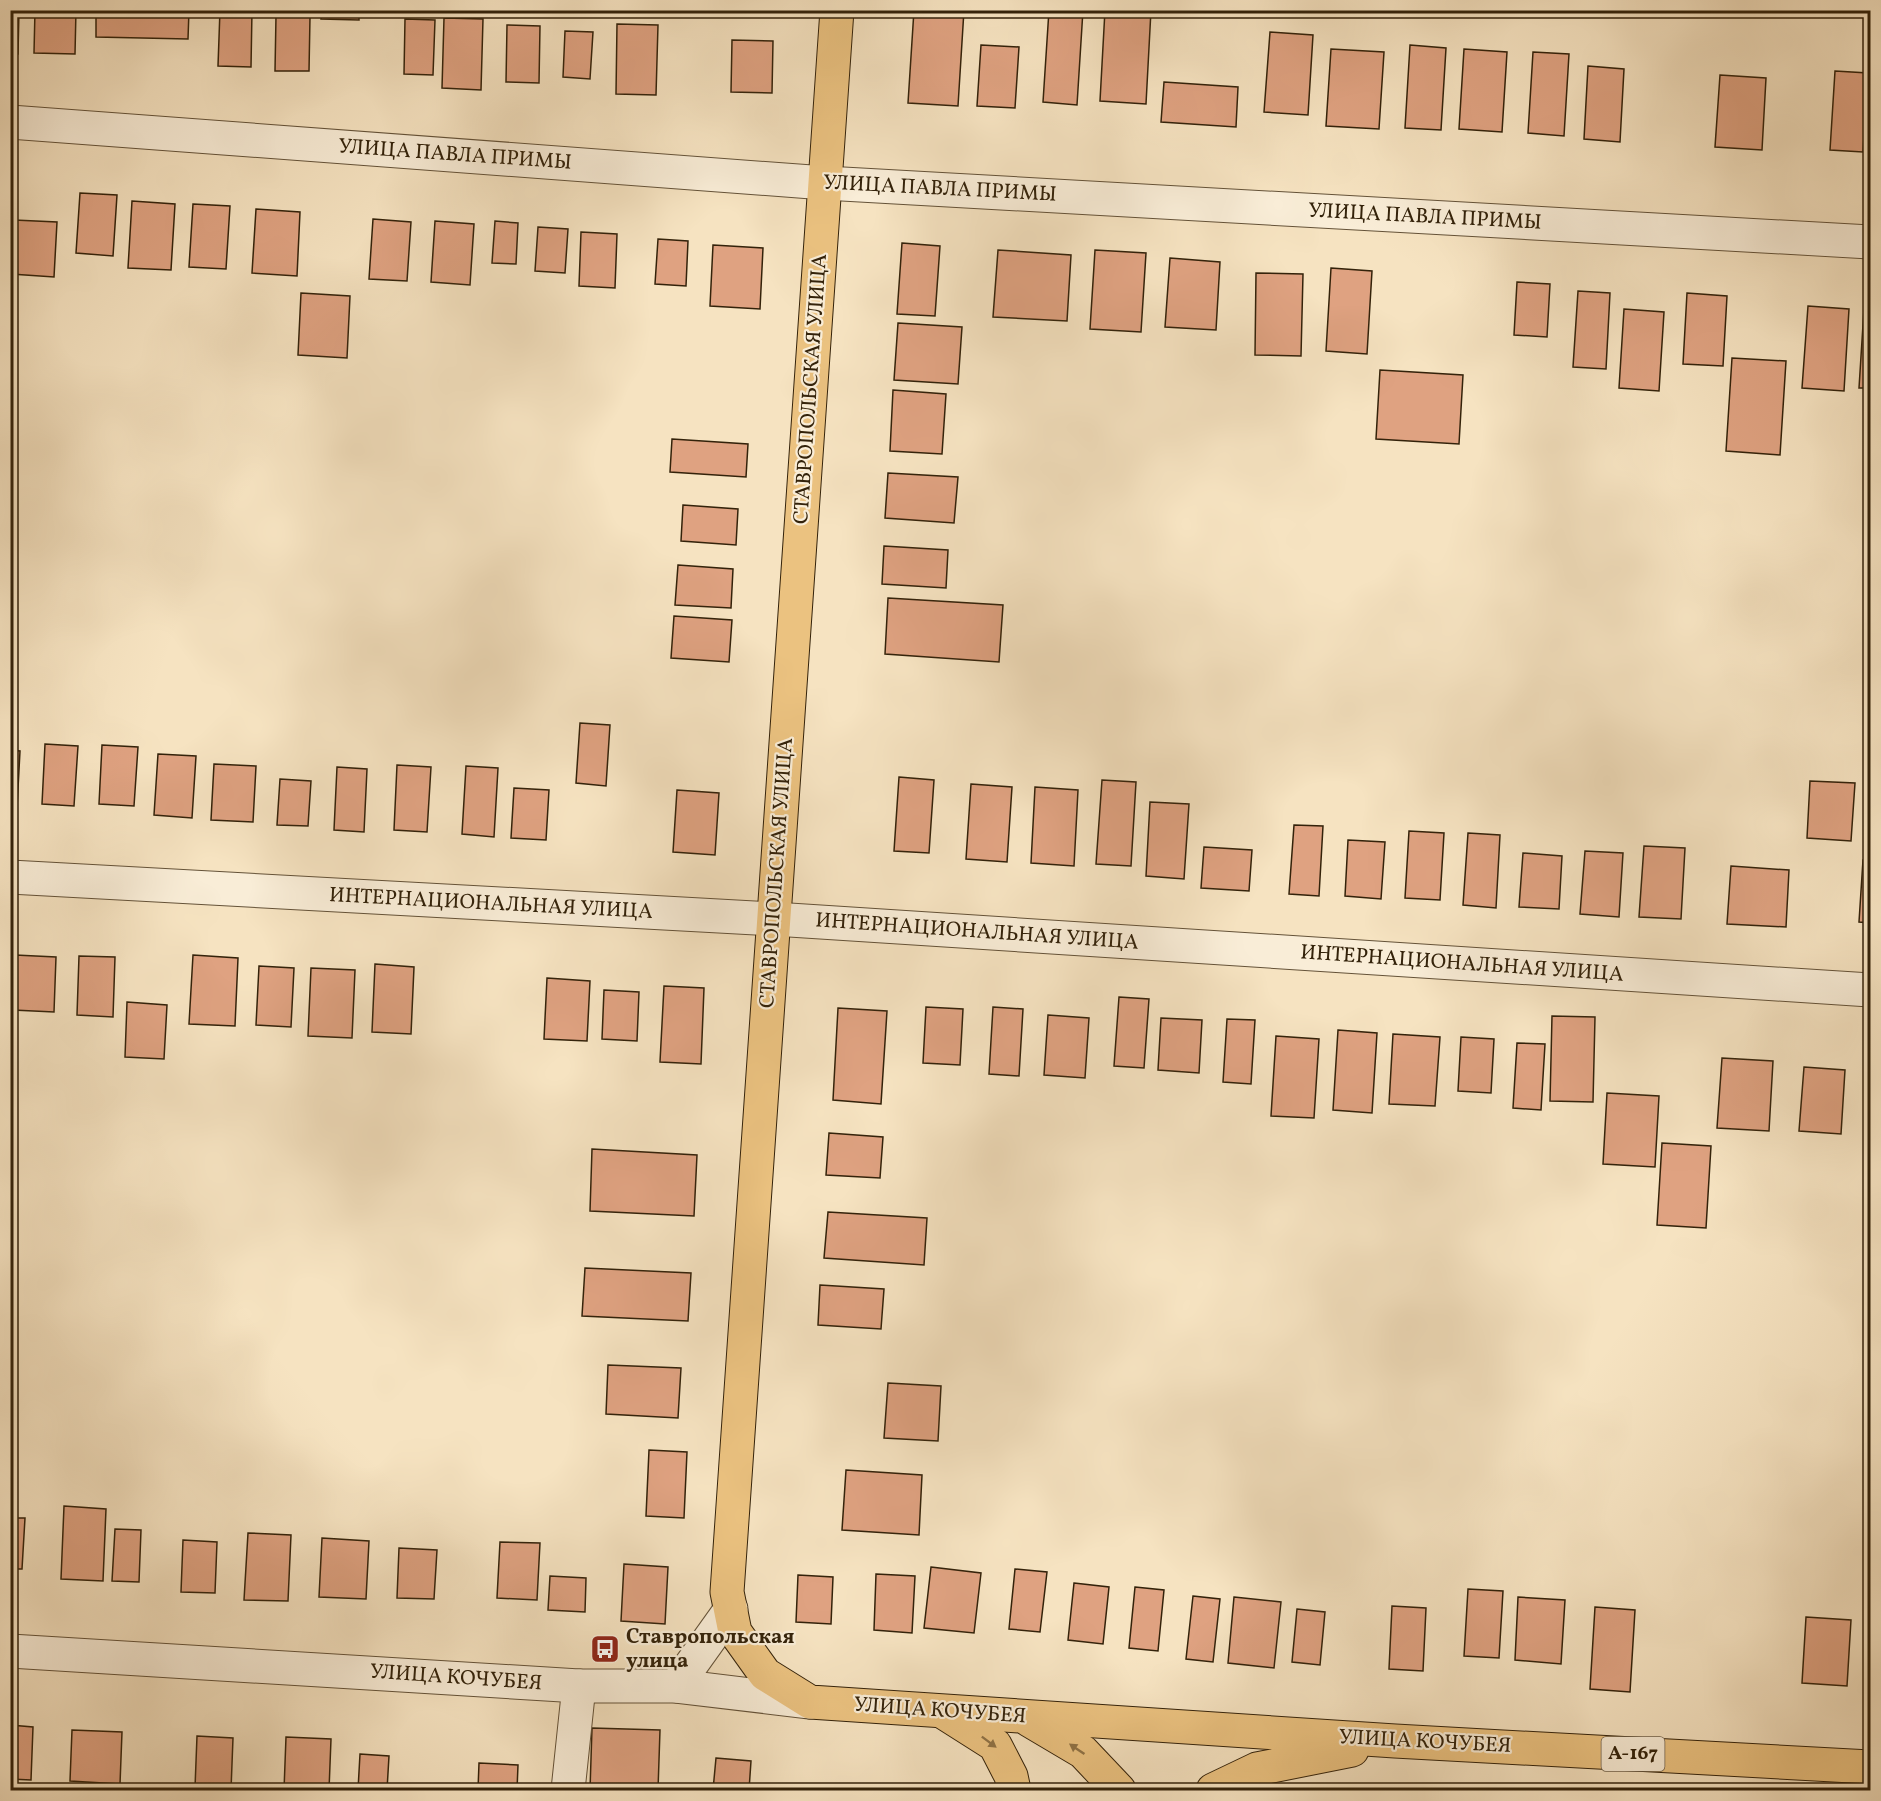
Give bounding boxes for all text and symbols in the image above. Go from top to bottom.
street label: УЛИЦА ПАВЛА ПРИМЫ [337,132,573,178]
street label: УЛИЦА ПАВЛА ПРИМЫ [823,168,1057,210]
street label: УЛИЦА ПАВЛА ПРИМЫ [1308,196,1542,238]
street label: СТАВРОПОЛЬСКАЯ УЛИЦА [787,253,835,525]
street label: СТАВРОПОЛЬСКАЯ УЛИЦА [753,737,801,1009]
street label: ИНТЕРНАЦИОНАЛЬНАЯ УЛИЦА [328,881,654,927]
street label: ИНТЕРНАЦИОНАЛЬНАЯ УЛИЦА [814,906,1140,958]
street label: ИНТЕРНАЦИОНАЛЬНАЯ УЛИЦА [1299,938,1625,990]
place label: Ставропольская улица [626,1623,794,1676]
bus stop icon: Ставропольская улица [589,1633,621,1665]
street label: УЛИЦА КОЧУБЕЯ [369,1658,543,1698]
street label: УЛИЦА КОЧУБЕЯ [853,1691,1027,1731]
street label: УЛИЦА КОЧУБЕЯ [1338,1723,1512,1761]
one-way arrow [981,1736,997,1748]
road number: А-167 [1602,1737,1664,1771]
one-way arrow [1069,1744,1086,1755]

